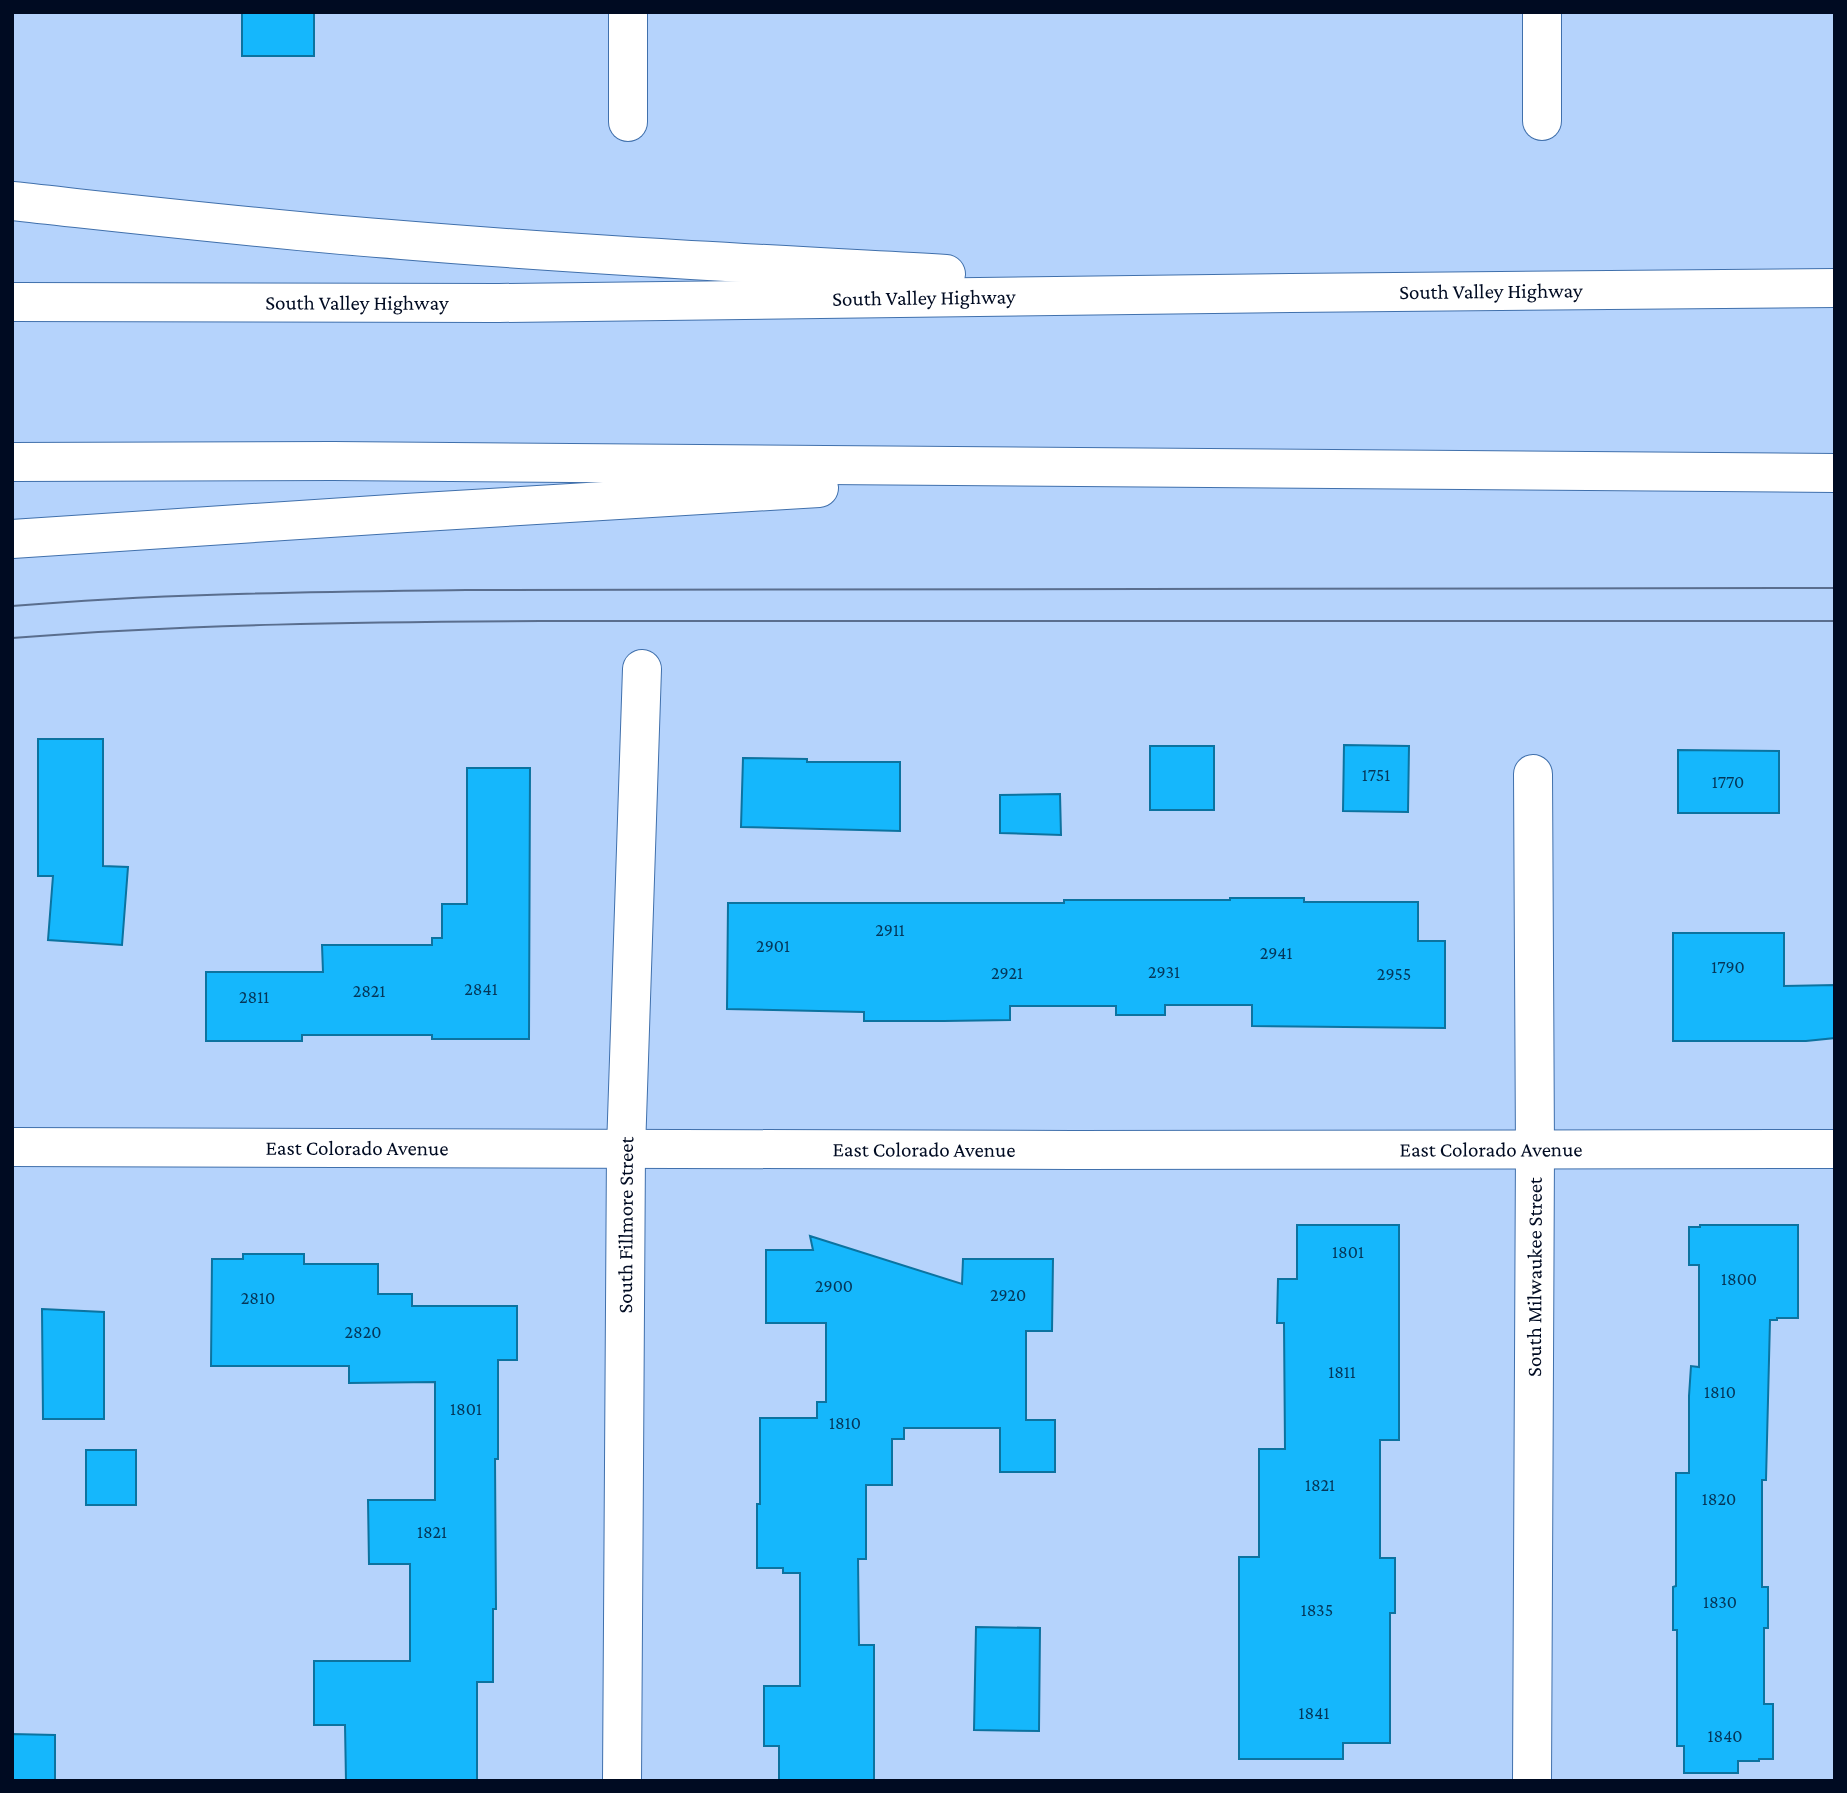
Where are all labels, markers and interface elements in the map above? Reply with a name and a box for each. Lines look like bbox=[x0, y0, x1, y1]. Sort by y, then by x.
street label: South Valley Highway bbox=[1399, 278, 1583, 304]
street label: South Valley Highway bbox=[832, 284, 1016, 311]
street label: South Valley Highway bbox=[265, 291, 449, 315]
house number: 1751 bbox=[1362, 765, 1390, 785]
house number: 1770 bbox=[1712, 772, 1744, 792]
house number: 2911 bbox=[875, 920, 905, 940]
house number: 2901 bbox=[756, 936, 790, 956]
house number: 2941 bbox=[1260, 943, 1292, 963]
house number: 1790 bbox=[1711, 957, 1745, 977]
house number: 2931 bbox=[1148, 962, 1180, 982]
house number: 2921 bbox=[991, 963, 1023, 983]
house number: 2955 bbox=[1377, 964, 1411, 984]
house number: 2841 bbox=[464, 979, 498, 999]
house number: 2821 bbox=[353, 981, 385, 1001]
house number: 2811 bbox=[239, 987, 269, 1007]
street label: South Fillmore Street bbox=[613, 1135, 638, 1314]
street label: East Colorado Avenue bbox=[265, 1136, 449, 1160]
street label: East Colorado Avenue bbox=[832, 1137, 1016, 1162]
street label: East Colorado Avenue bbox=[1399, 1137, 1583, 1162]
street label: South Milwaukee Street bbox=[1522, 1176, 1547, 1377]
house number: 1801 bbox=[1332, 1242, 1364, 1262]
house number: 1800 bbox=[1721, 1269, 1757, 1289]
house number: 2900 bbox=[815, 1276, 853, 1296]
house number: 2920 bbox=[990, 1285, 1026, 1305]
house number: 2810 bbox=[241, 1288, 275, 1308]
house number: 2820 bbox=[345, 1322, 381, 1342]
house number: 1811 bbox=[1328, 1362, 1356, 1382]
house number: 1810 bbox=[1704, 1382, 1736, 1402]
house number: 1801 bbox=[450, 1399, 482, 1419]
house number: 1810 bbox=[829, 1413, 861, 1433]
house number: 1821 bbox=[1305, 1475, 1335, 1495]
house number: 1820 bbox=[1702, 1489, 1736, 1509]
house number: 1821 bbox=[417, 1522, 447, 1542]
house number: 1830 bbox=[1703, 1592, 1737, 1612]
house number: 1835 bbox=[1301, 1600, 1333, 1620]
house number: 1841 bbox=[1299, 1703, 1329, 1723]
house number: 1840 bbox=[1707, 1726, 1743, 1746]

